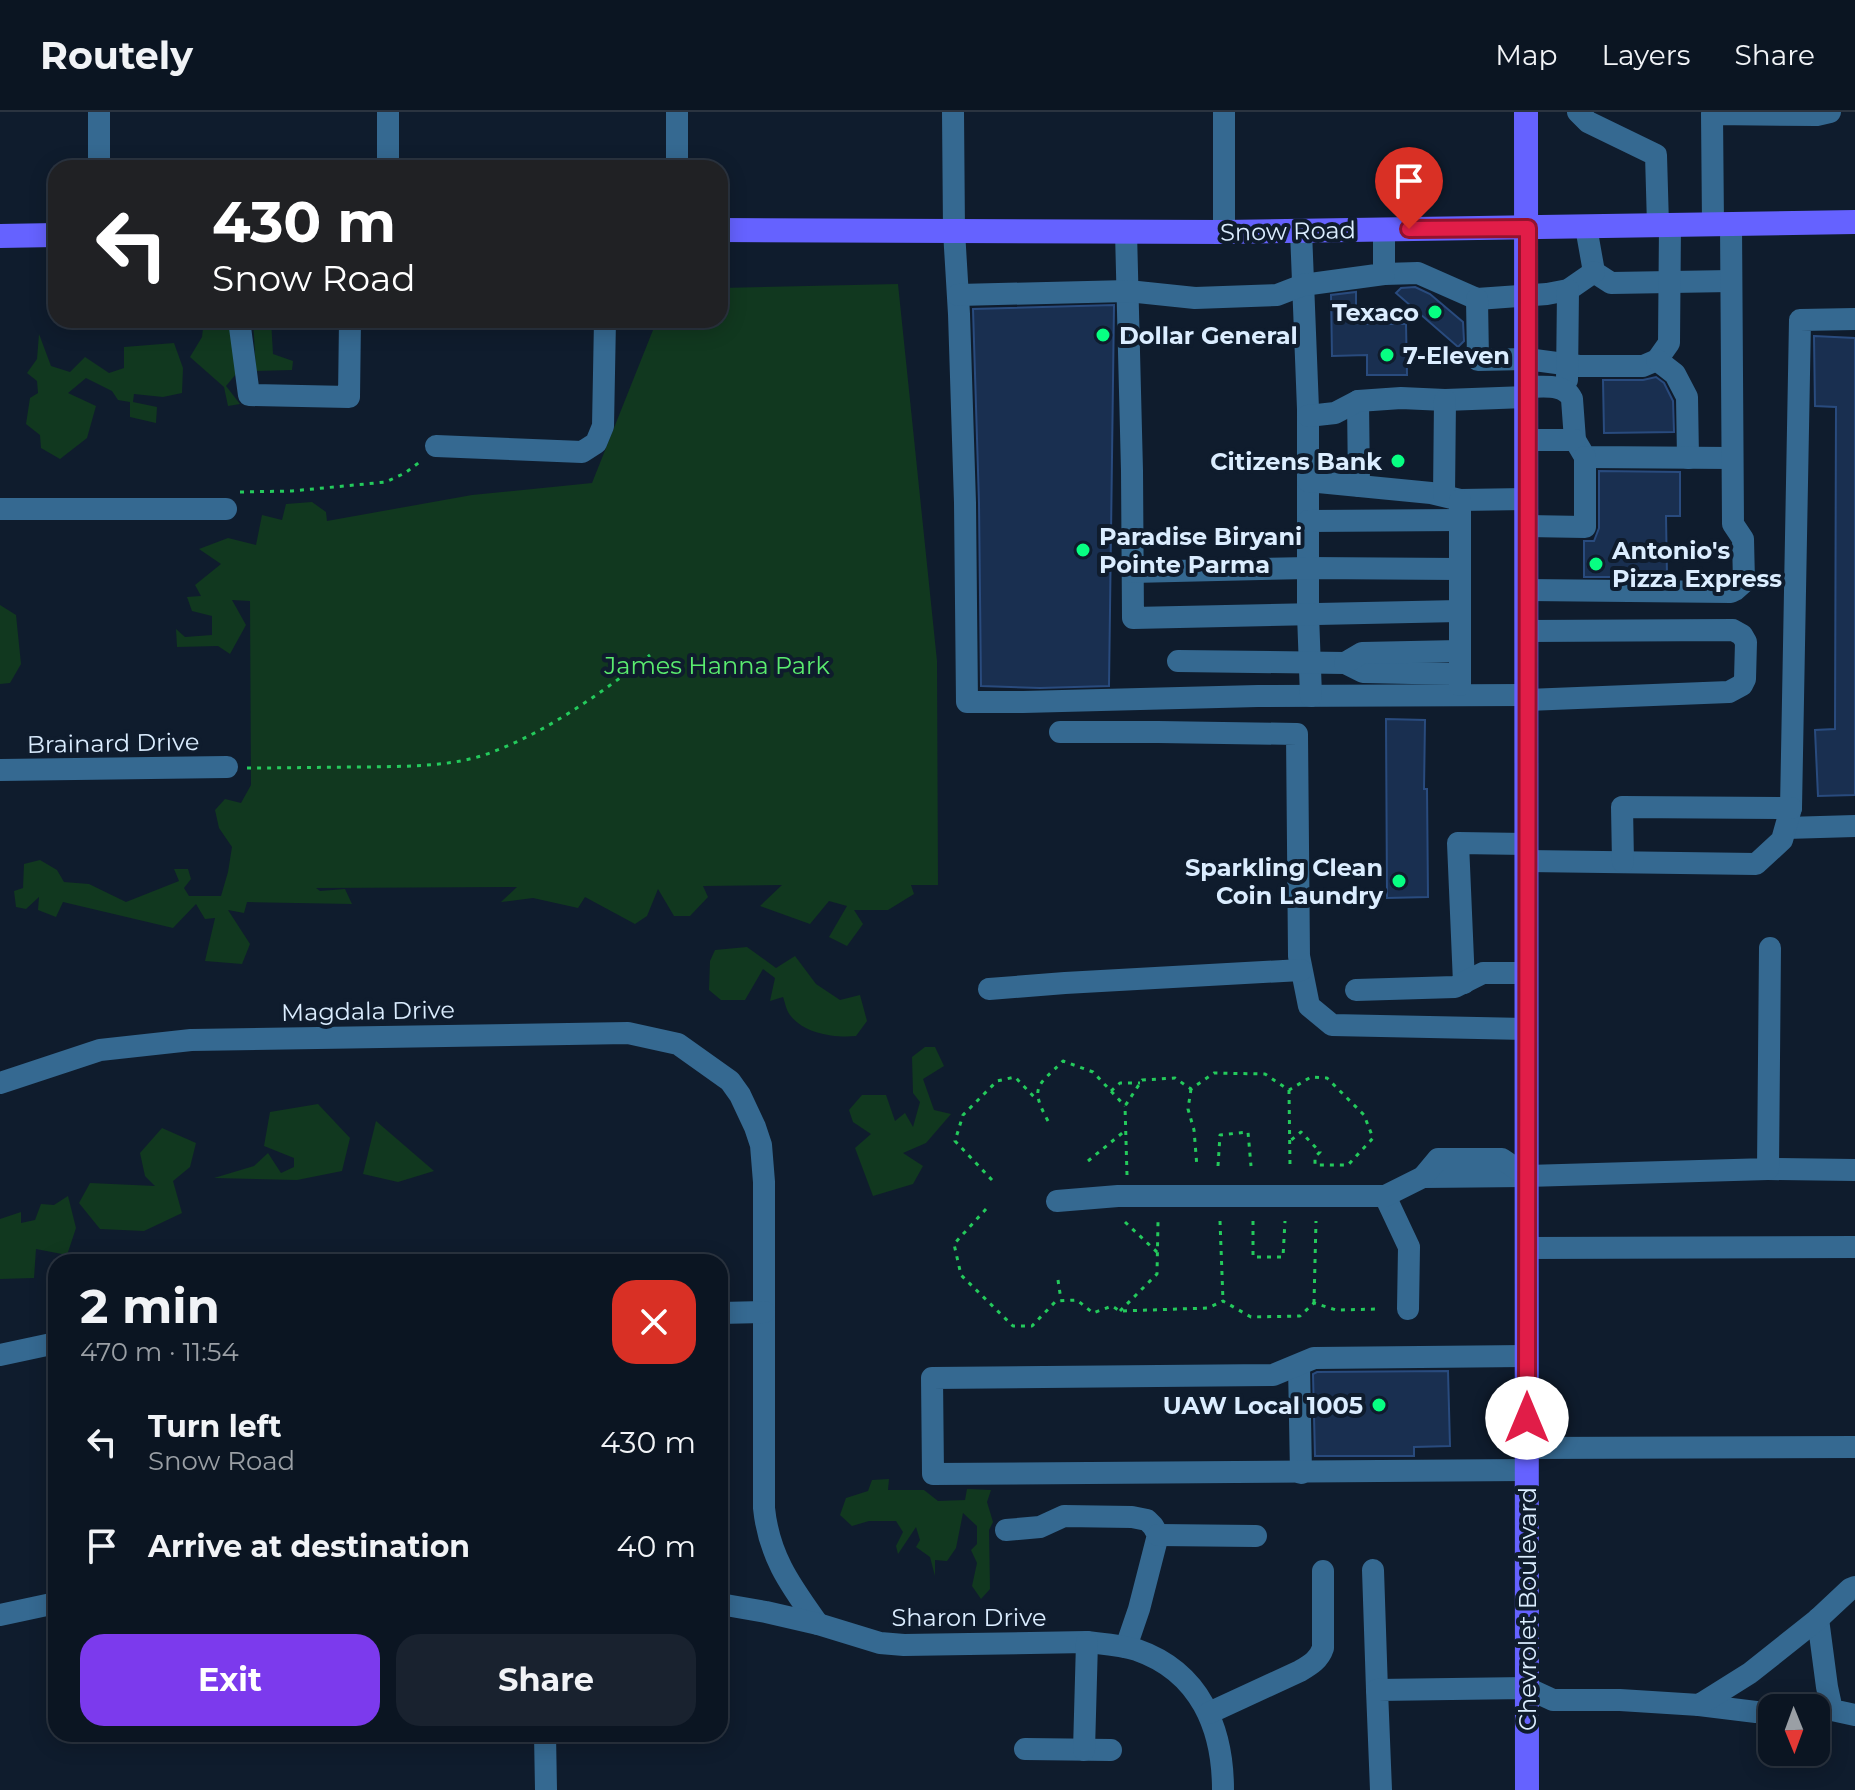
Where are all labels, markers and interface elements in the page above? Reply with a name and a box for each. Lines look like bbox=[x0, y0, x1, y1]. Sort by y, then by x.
text: Routely bbox=[40, 32, 193, 79]
text: Map bbox=[1495, 38, 1558, 72]
text: Layers bbox=[1602, 38, 1691, 72]
text: Share bbox=[1735, 38, 1815, 72]
pin bbox=[1375, 147, 1443, 229]
icon: arrive bbox=[1387, 159, 1431, 203]
text: 430 m bbox=[212, 188, 396, 256]
icon: left bbox=[80, 192, 184, 296]
street label: Snow Road bbox=[1220, 215, 1356, 247]
text: Snow Road bbox=[212, 256, 416, 300]
place label: Texaco bbox=[1332, 298, 1419, 327]
marker: Texaco bbox=[1426, 303, 1444, 321]
place label: Dollar General bbox=[1119, 321, 1298, 350]
marker: Dollar General bbox=[1094, 326, 1112, 344]
place label: 7-Eleven bbox=[1403, 341, 1510, 370]
marker: 7-Eleven bbox=[1378, 346, 1396, 364]
place label: Citizens Bank bbox=[1210, 447, 1382, 476]
marker: Citizens Bank bbox=[1389, 452, 1407, 470]
place label: Paradise Biryani Pointe Parma bbox=[1099, 522, 1302, 579]
place label: Antonio's Pizza Express bbox=[1611, 536, 1782, 593]
marker: Paradise Biryani Pointe Parma bbox=[1074, 541, 1092, 559]
marker: Antonio's Pizza Express bbox=[1587, 555, 1605, 573]
park label: James Hanna Park bbox=[603, 651, 830, 680]
street label: Brainard Drive bbox=[27, 727, 199, 759]
place label: Sparkling Clean Coin Laundry bbox=[1185, 853, 1384, 910]
marker: Sparkling Clean Coin Laundry bbox=[1390, 872, 1408, 890]
street label: Magdala Drive bbox=[281, 995, 455, 1027]
text: 2 min bbox=[80, 1277, 220, 1335]
button: close bbox=[612, 1280, 696, 1364]
text: 470 m · 11:54 bbox=[80, 1336, 239, 1368]
position arrow bbox=[1485, 1376, 1569, 1460]
place label: UAW Local 1005 bbox=[1163, 1391, 1363, 1420]
marker: UAW Local 1005 bbox=[1370, 1396, 1388, 1414]
text: Turn left bbox=[148, 1408, 281, 1445]
icon: left bbox=[80, 1420, 124, 1464]
text: 430 m bbox=[600, 1424, 696, 1461]
text: Snow Road bbox=[148, 1445, 295, 1477]
street label: Chevrolet Boulevard bbox=[1513, 1487, 1542, 1731]
icon: arrive bbox=[80, 1524, 124, 1568]
text: Arrive at destination bbox=[148, 1528, 470, 1565]
text: 40 m bbox=[617, 1528, 696, 1565]
street label: Sharon Drive bbox=[892, 1603, 1046, 1632]
button: Exit bbox=[80, 1634, 380, 1726]
button: Share bbox=[396, 1634, 696, 1726]
north arrow bbox=[1758, 1694, 1830, 1766]
map controls bbox=[1758, 1694, 1830, 1766]

